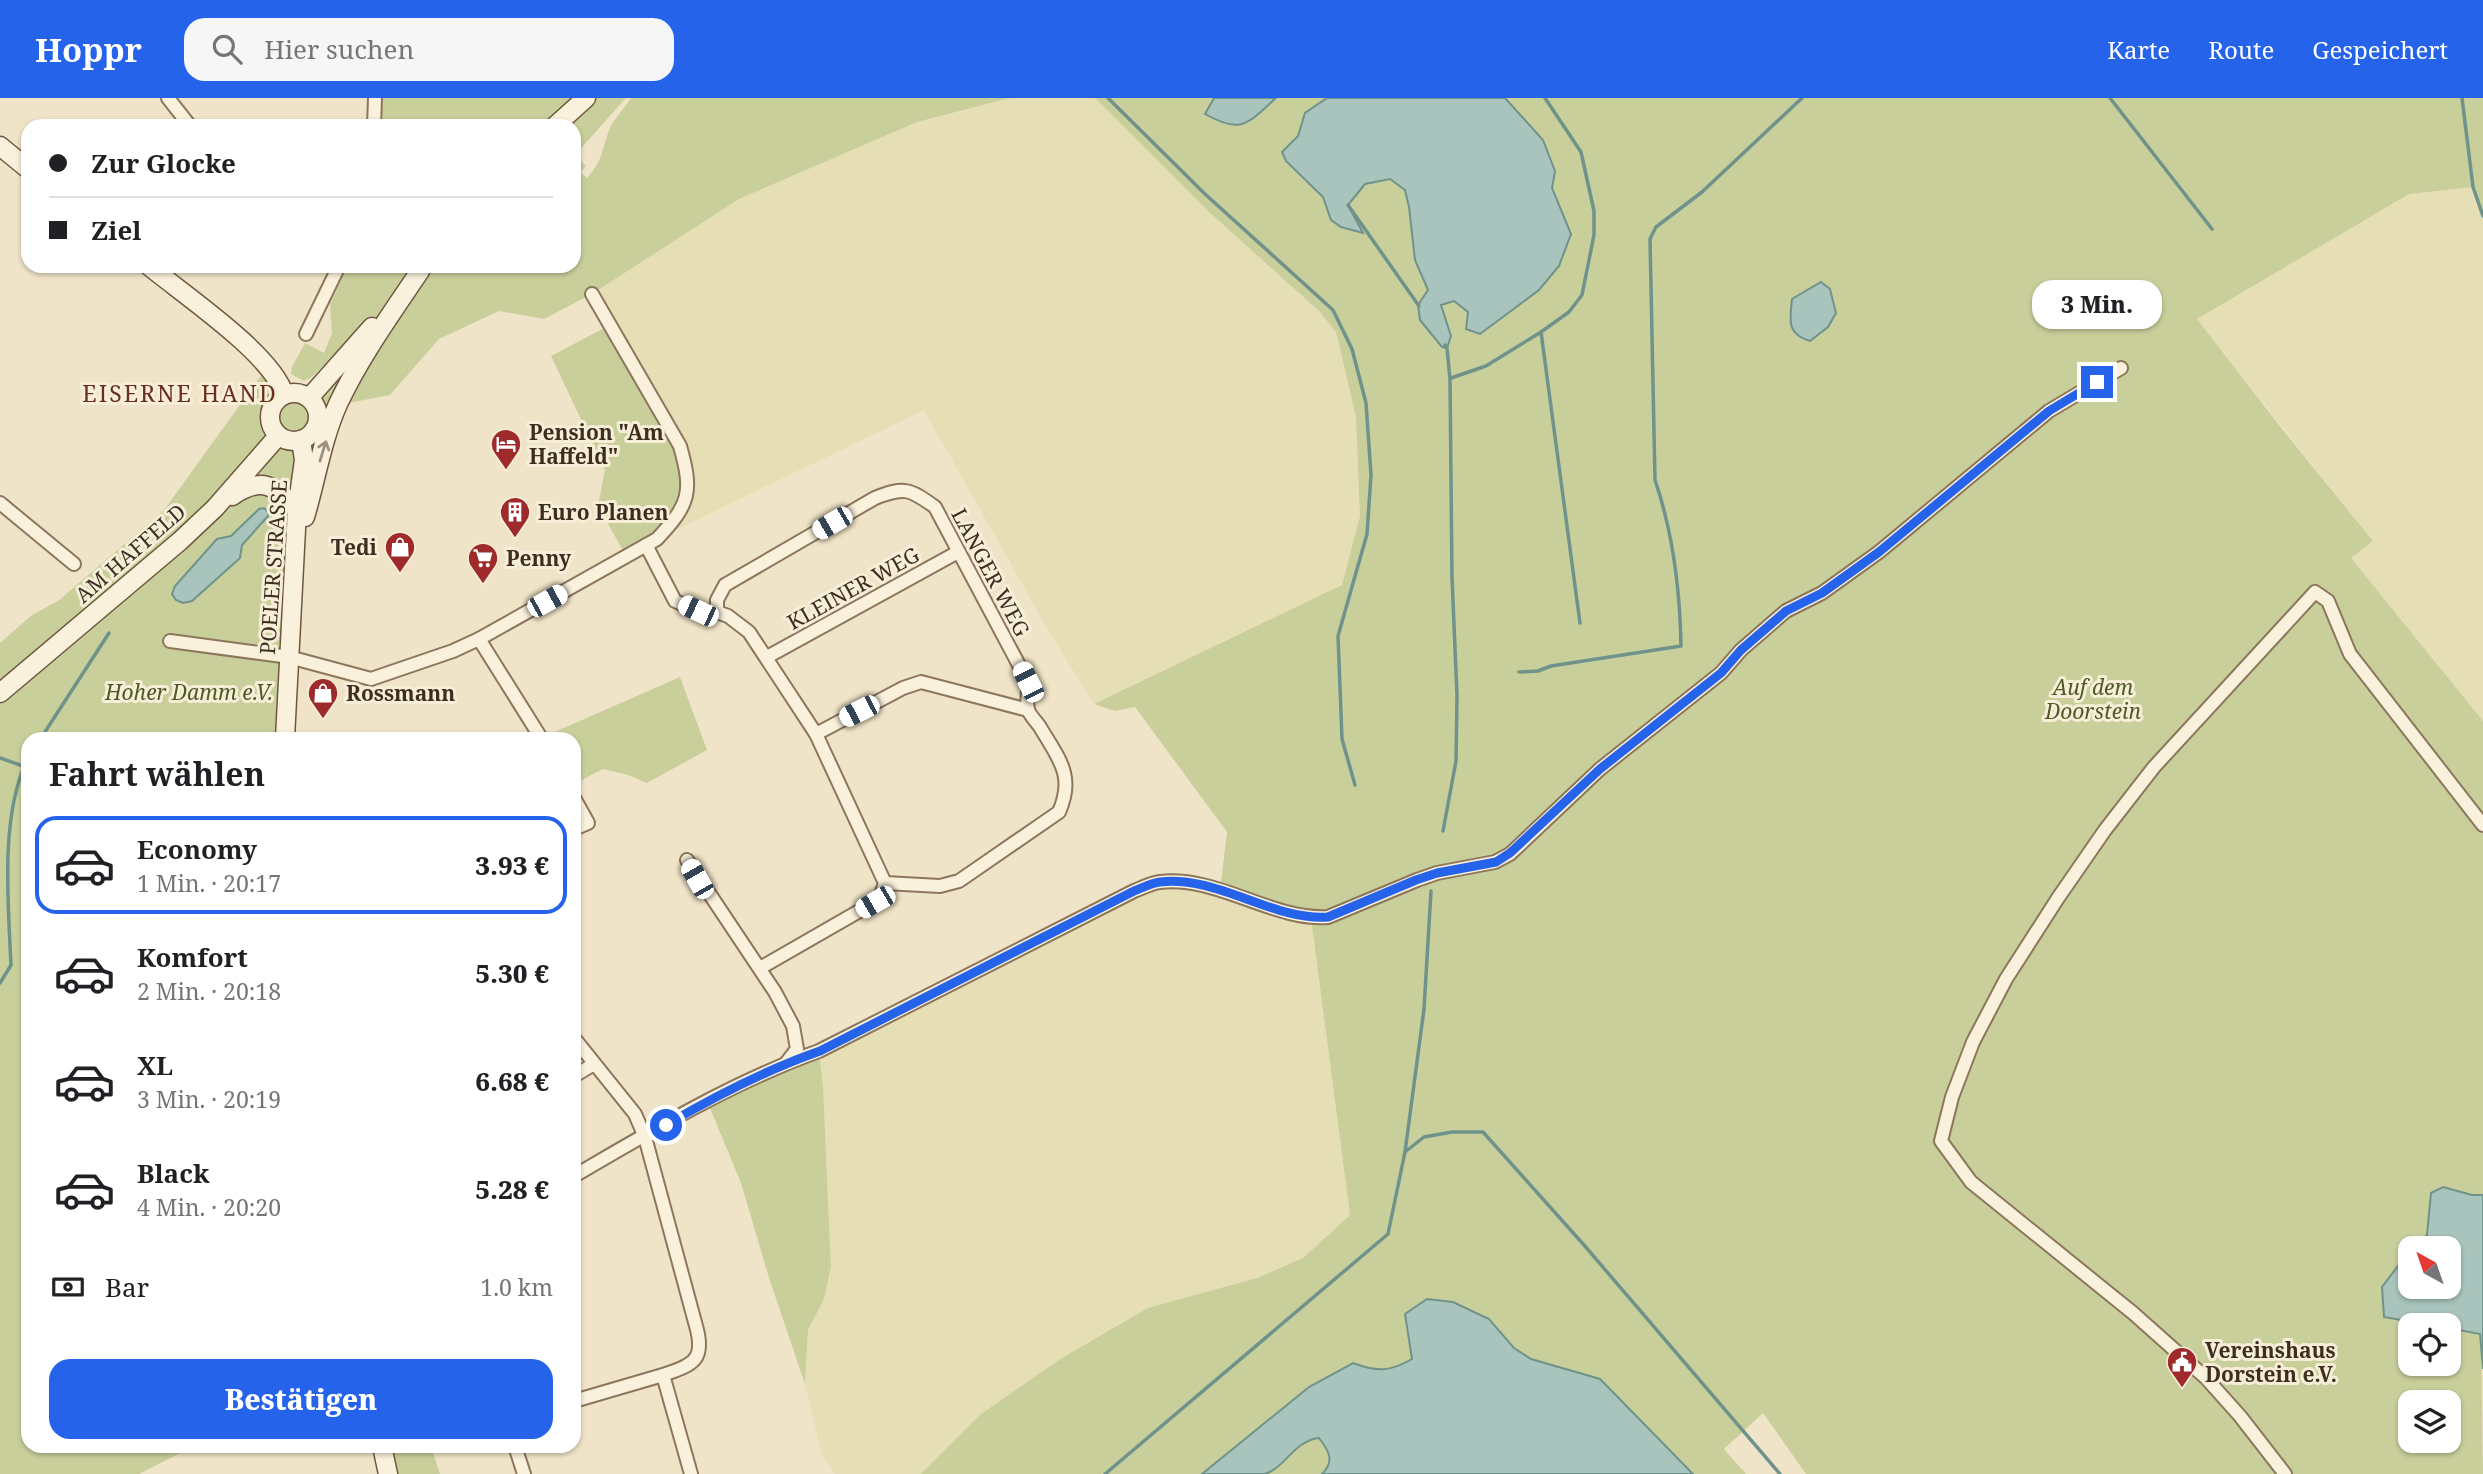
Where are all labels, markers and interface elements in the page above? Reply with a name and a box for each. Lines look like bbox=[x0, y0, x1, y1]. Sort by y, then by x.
search box bbox=[184, 18, 674, 81]
text: Hoppr bbox=[35, 27, 142, 72]
icon: search bbox=[208, 30, 246, 68]
text: Hier suchen bbox=[264, 31, 414, 67]
text: Karte bbox=[2107, 33, 2170, 66]
text: Route bbox=[2208, 33, 2274, 66]
text: Gespeichert bbox=[2312, 33, 2448, 66]
text: Zur Glocke bbox=[91, 145, 236, 181]
text: Ziel bbox=[91, 212, 142, 248]
callout: 3 Min. bbox=[2032, 280, 2162, 330]
text: 3 Min. bbox=[2061, 288, 2133, 320]
route end bbox=[2081, 366, 2113, 398]
district label: EISERNE HAND bbox=[82, 377, 278, 409]
place label: Pension "Am Haffeld" bbox=[529, 418, 664, 470]
hotel icon: Pension "Am Haffeld" bbox=[489, 427, 523, 471]
one-way arrow bbox=[317, 441, 330, 463]
street label: POELER STRASSE bbox=[253, 479, 293, 655]
building icon: Euro Planen bbox=[498, 495, 532, 539]
street label: AM HAFFELD bbox=[69, 497, 191, 609]
place label: Euro Planen bbox=[538, 498, 668, 526]
car bbox=[809, 503, 856, 543]
street label: LANGER WEG bbox=[945, 503, 1037, 641]
shop icon: Tedi bbox=[383, 530, 417, 574]
place label: Tedi bbox=[331, 533, 378, 561]
street label: KLEINER WEG bbox=[782, 540, 924, 636]
supermarket icon: Penny bbox=[466, 541, 500, 585]
place label: Penny bbox=[506, 544, 572, 572]
car bbox=[524, 582, 571, 620]
car bbox=[675, 593, 722, 629]
car bbox=[1010, 659, 1047, 705]
park label: Auf dem Doorstein bbox=[2044, 673, 2141, 725]
shop icon: Rossmann bbox=[306, 676, 340, 720]
park label: Hoher Damm e.V. bbox=[104, 678, 273, 706]
place label: Rossmann bbox=[346, 679, 455, 707]
car bbox=[836, 692, 883, 730]
text: Fahrt wählen bbox=[49, 752, 265, 795]
text: Economy bbox=[137, 831, 257, 867]
icon: car bbox=[53, 834, 116, 897]
text: 3.93 € bbox=[475, 847, 549, 883]
car bbox=[678, 856, 717, 902]
text: 1 Min. · 20:17 bbox=[137, 867, 281, 899]
car bbox=[852, 882, 899, 922]
text: Komfort bbox=[137, 939, 248, 975]
icon: car bbox=[53, 942, 116, 1005]
text: 5.30 € bbox=[475, 955, 549, 991]
text: 2 Min. · 20:18 bbox=[137, 975, 281, 1007]
text: XL bbox=[137, 1047, 173, 1083]
icon: car bbox=[53, 1050, 116, 1113]
text: 6.68 € bbox=[475, 1063, 549, 1099]
text: 3 Min. · 20:19 bbox=[137, 1083, 281, 1115]
route start bbox=[650, 1109, 682, 1141]
text: Black bbox=[137, 1155, 210, 1191]
icon: car bbox=[53, 1158, 116, 1221]
text: 5.28 € bbox=[475, 1171, 549, 1207]
text: 4 Min. · 20:20 bbox=[137, 1191, 281, 1223]
north arrow bbox=[2398, 1236, 2460, 1298]
map controls bbox=[2398, 1236, 2461, 1453]
icon: cash bbox=[49, 1268, 87, 1306]
text: Bar bbox=[105, 1269, 149, 1305]
text: 1.0 km bbox=[480, 1271, 553, 1303]
button: locate bbox=[2398, 1313, 2461, 1376]
place label: Vereinshaus Dorstein e.V. bbox=[2205, 1336, 2337, 1388]
public building icon: Vereinshaus Dorstein e.V. bbox=[2165, 1345, 2199, 1389]
button: Bestätigen bbox=[49, 1359, 553, 1439]
button: layers bbox=[2398, 1390, 2461, 1453]

